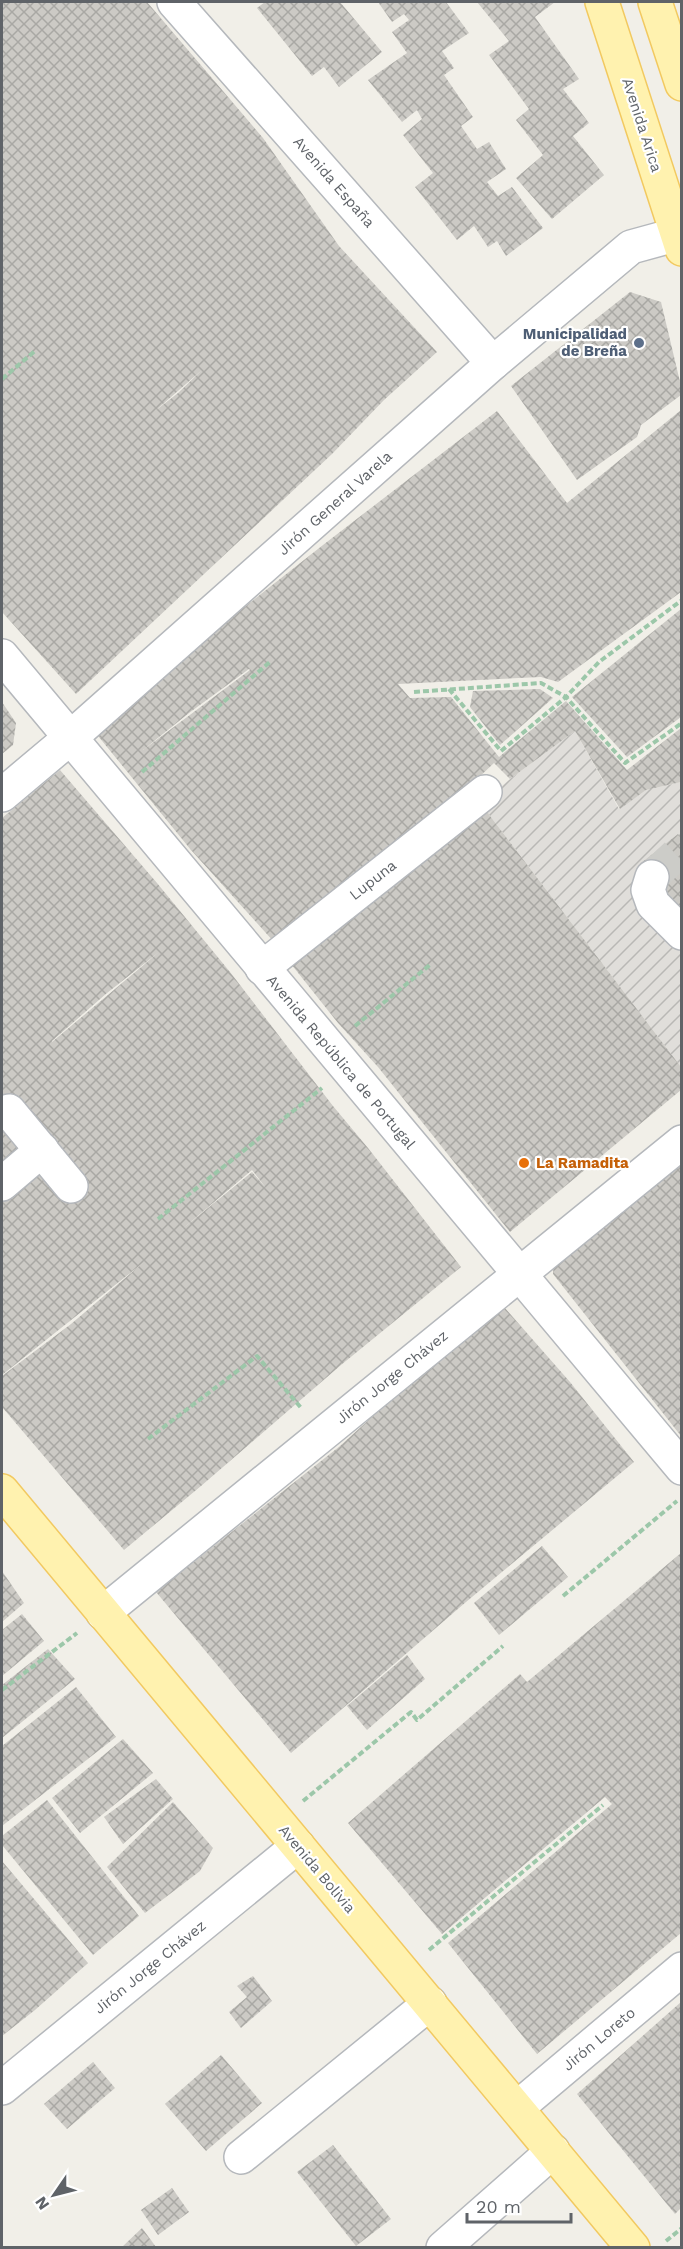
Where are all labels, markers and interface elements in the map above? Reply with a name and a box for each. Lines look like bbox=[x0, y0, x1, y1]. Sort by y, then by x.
street label: Avenida Arica bbox=[618, 76, 666, 175]
street label: Avenida España bbox=[289, 133, 379, 232]
place label: Municipalidad de Breña bbox=[523, 325, 627, 360]
marker: Municipalidad de Breña bbox=[632, 336, 646, 350]
street label: Jirón General Varela bbox=[274, 447, 396, 559]
street label: Lupuna bbox=[346, 856, 400, 904]
street label: Avenida República de Portugal bbox=[263, 971, 419, 1153]
place label: La Ramadita bbox=[536, 1154, 629, 1172]
marker: La Ramadita bbox=[517, 1156, 531, 1170]
street label: Jirón Jorge Chávez bbox=[333, 1326, 451, 1428]
street label: Avenida Bolivia bbox=[275, 1821, 359, 1917]
street label: Jirón Jorge Chávez bbox=[91, 1916, 209, 2018]
street label: Jirón Loreto bbox=[559, 2003, 639, 2075]
north arrow bbox=[24, 2165, 84, 2225]
scale bar bbox=[467, 2186, 570, 2224]
text: N bbox=[31, 2193, 53, 2214]
text: 20 m bbox=[476, 2196, 521, 2217]

